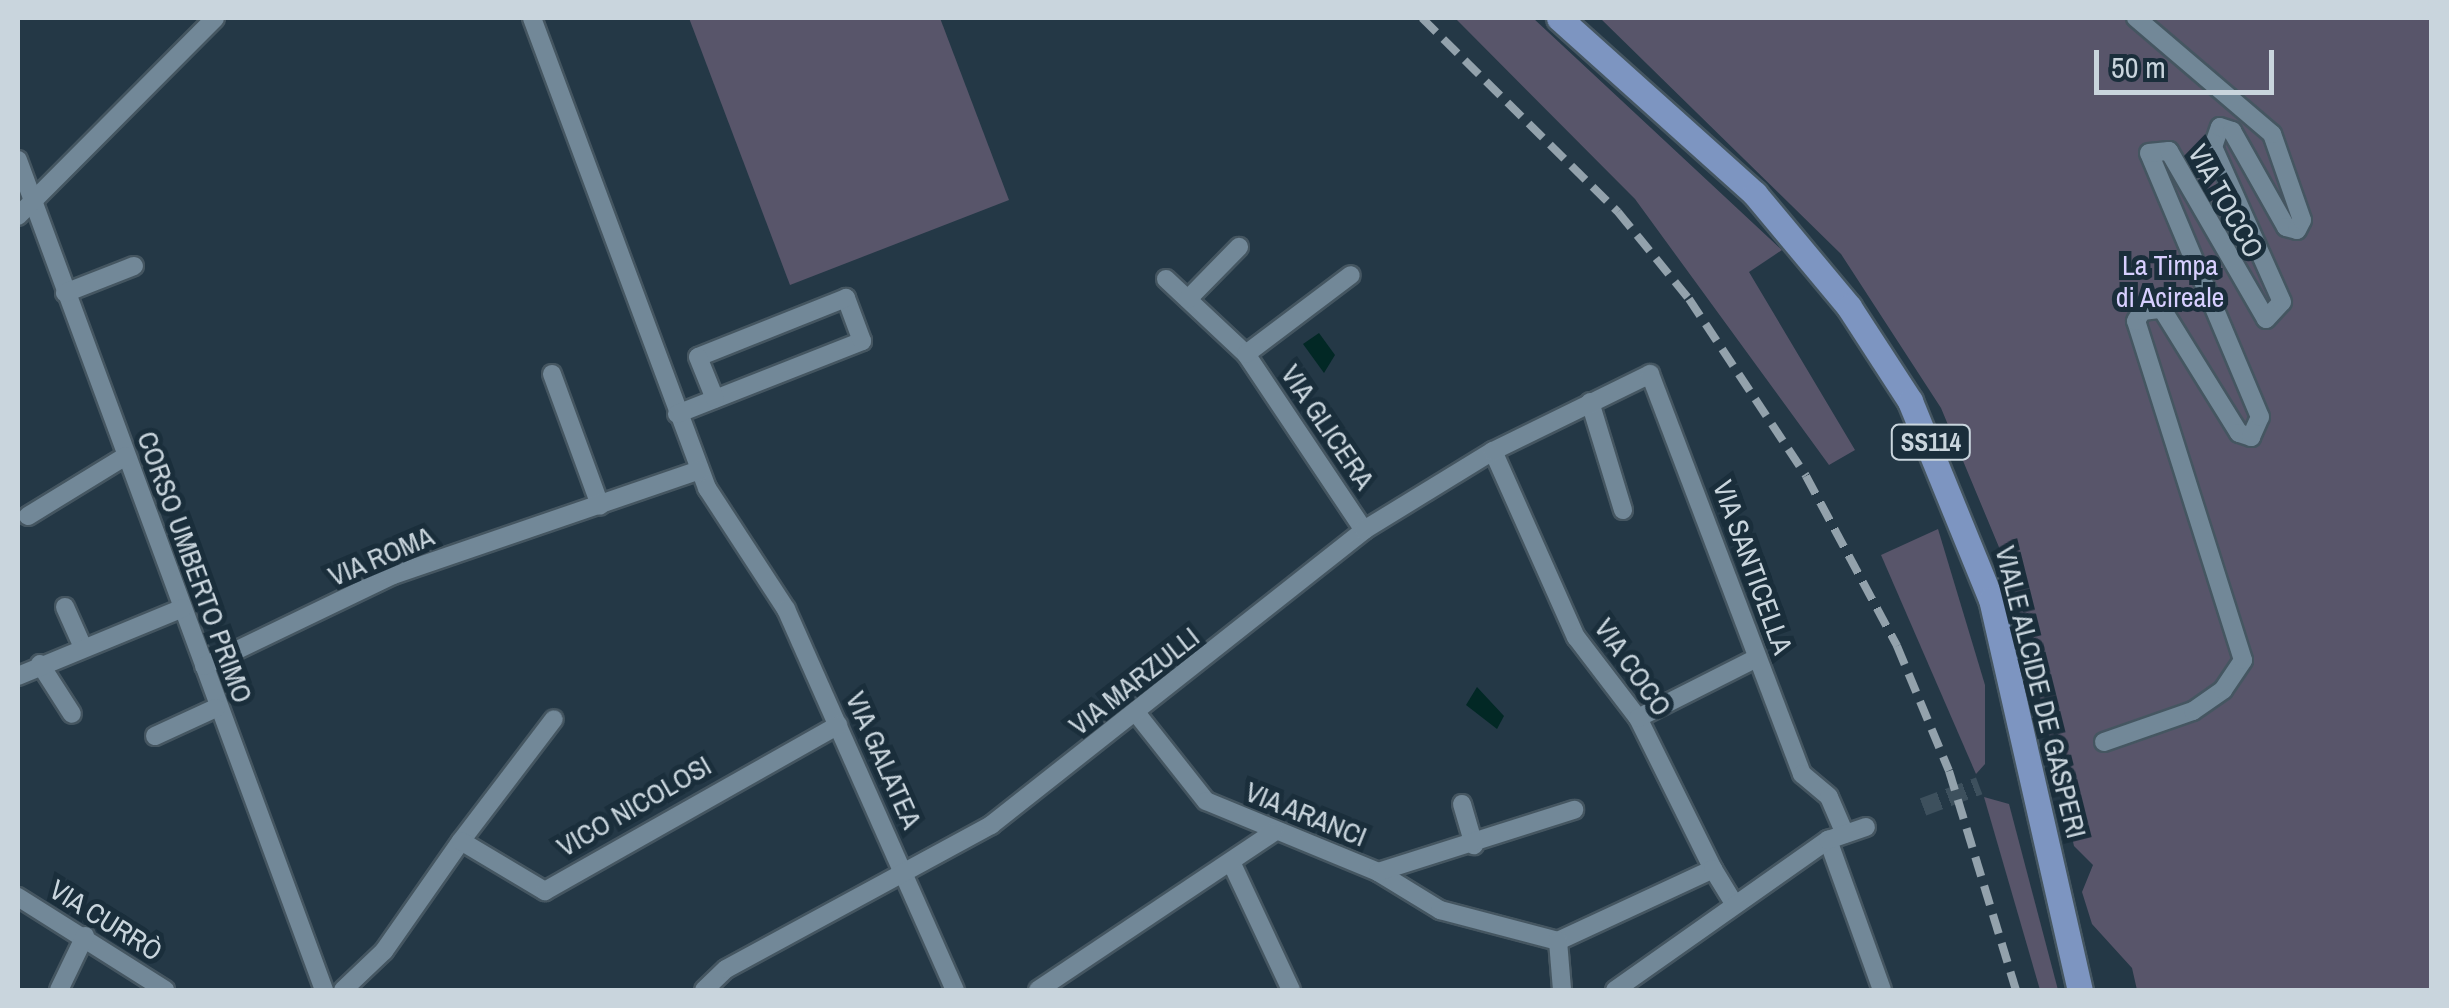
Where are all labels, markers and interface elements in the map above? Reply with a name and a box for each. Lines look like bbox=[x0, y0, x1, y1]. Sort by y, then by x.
scale bar bbox=[2099, 30, 2279, 92]
text: 50 m bbox=[2111, 47, 2166, 87]
street label: VIA TOCCO bbox=[2181, 138, 2271, 264]
park label: La Timpa di Acireale bbox=[2115, 248, 2225, 314]
street label: VIA GLICERA bbox=[1274, 358, 1382, 496]
road number: SS114 bbox=[1888, 422, 1974, 462]
street label: CORSO UMBERTO PRIMO bbox=[130, 427, 260, 707]
street label: VIA SANTICELLA bbox=[1706, 475, 1800, 659]
street label: VIA ROMA bbox=[323, 519, 439, 593]
street label: VIALE ALCIDE DE GASPERI bbox=[1988, 542, 2094, 842]
street label: VIA COCO bbox=[1587, 611, 1679, 723]
street label: VIA MARZULLI bbox=[1062, 619, 1206, 743]
street label: VIA GALATEA bbox=[839, 686, 929, 834]
street label: VICO NICOLOSI bbox=[551, 748, 717, 864]
street label: VIA ARANCI bbox=[1239, 774, 1373, 854]
street label: VIA CURRÒ bbox=[43, 872, 169, 968]

